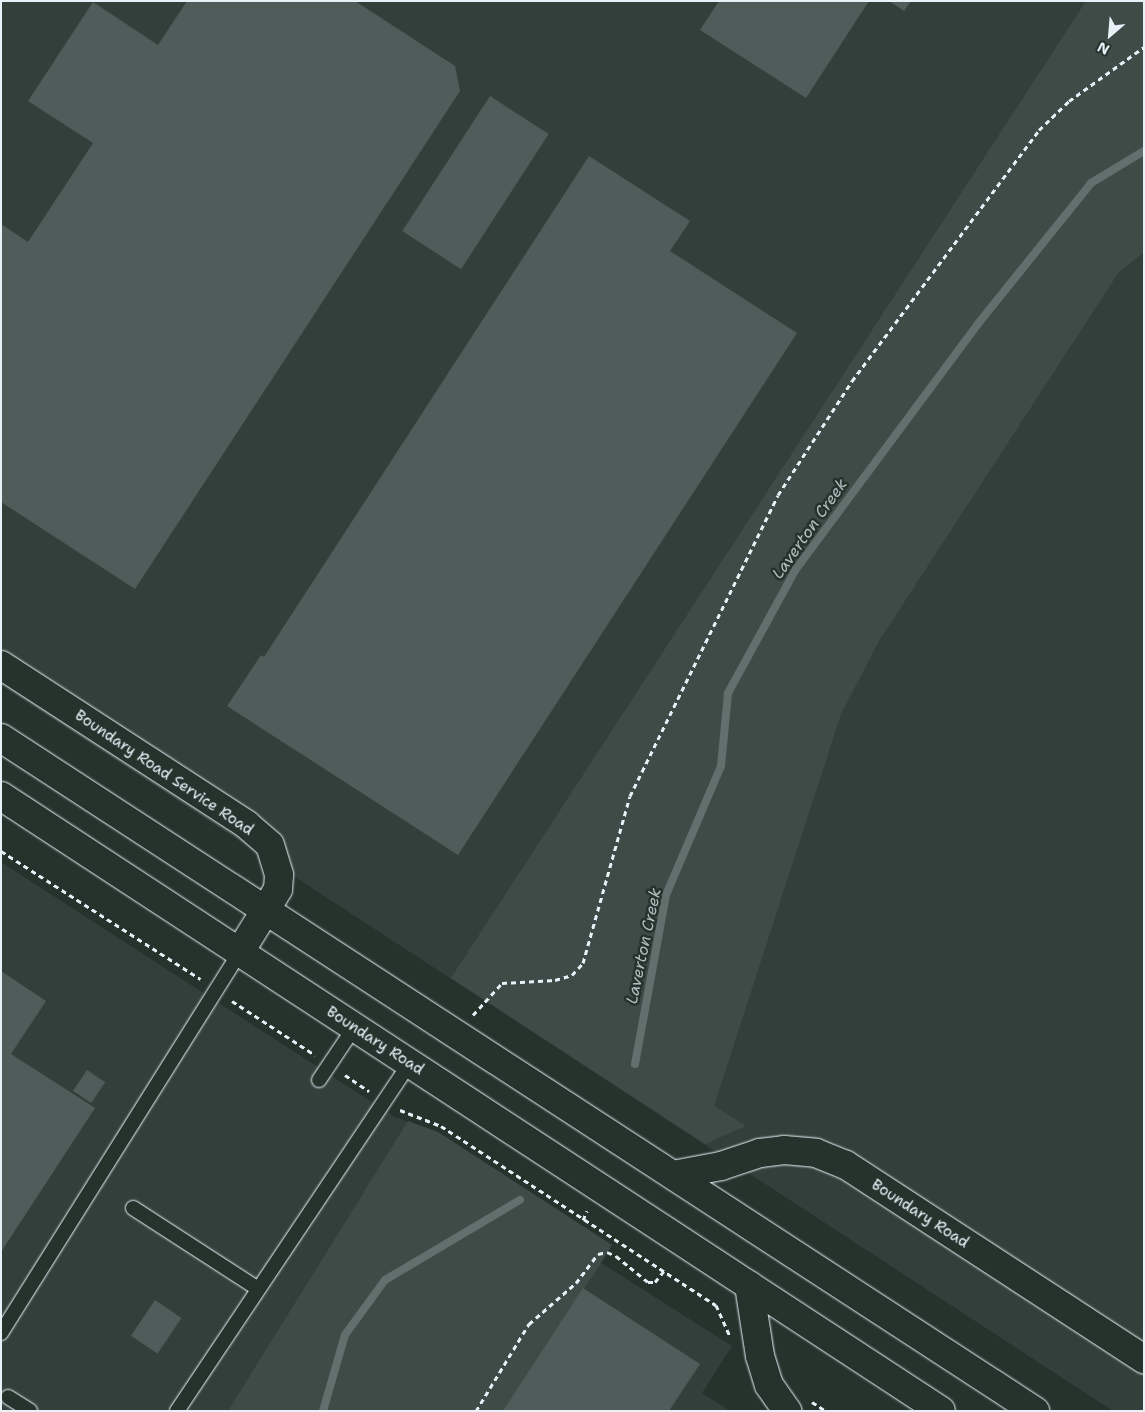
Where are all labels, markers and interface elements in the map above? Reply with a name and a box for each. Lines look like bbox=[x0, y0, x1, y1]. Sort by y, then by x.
north arrow bbox=[1085, 10, 1135, 60]
text: N bbox=[1094, 38, 1112, 59]
water label: Laverton Creek bbox=[768, 475, 852, 583]
street label: Boundary Road Service Road bbox=[71, 706, 257, 840]
water label: Laverton Creek bbox=[622, 886, 666, 1006]
street label: Boundary Road bbox=[323, 1003, 427, 1079]
street label: Boundary Road bbox=[868, 1176, 972, 1252]

